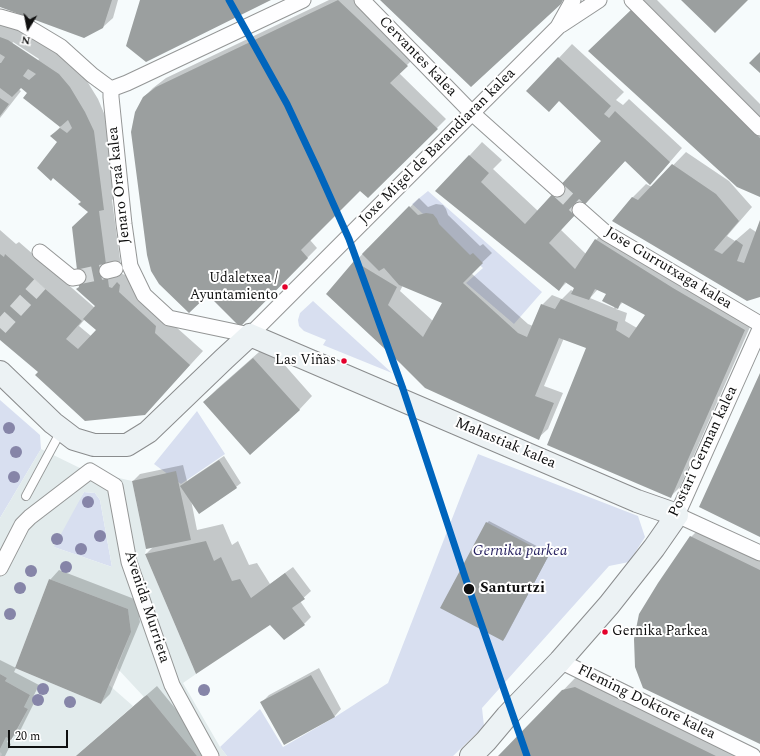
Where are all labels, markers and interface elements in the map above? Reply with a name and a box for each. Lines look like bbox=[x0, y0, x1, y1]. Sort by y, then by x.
north arrow bbox=[8, 8, 48, 48]
street label: Cervantes kalea bbox=[374, 13, 460, 101]
text: N bbox=[20, 31, 32, 49]
street label: Joxe Migel de Barandiaran kalea bbox=[356, 65, 520, 229]
street label: Jenaro Oraá kalea bbox=[105, 126, 135, 244]
street label: Jose Gurrutxaga kalea bbox=[601, 224, 735, 314]
place label: Udaletxea / Ayuntamiento bbox=[190, 271, 278, 304]
marker: Udaletxea / Ayuntamiento bbox=[280, 282, 290, 292]
place label: Las Viñas bbox=[275, 353, 336, 369]
marker: Las Viñas bbox=[339, 356, 349, 366]
street label: Postari German kalea bbox=[666, 384, 742, 520]
street label: Mahastiak kalea bbox=[452, 415, 558, 473]
park label: Gernika parkea bbox=[473, 543, 567, 561]
street label: Avenida Murrieta bbox=[119, 548, 173, 666]
place label: Santurtzi bbox=[480, 580, 545, 598]
marker: Santurtzi bbox=[462, 582, 476, 596]
place label: Gernika Parkea bbox=[612, 624, 708, 640]
marker: Gernika Parkea bbox=[600, 627, 610, 637]
street label: Fleming Doktore kalea bbox=[574, 662, 718, 744]
scale bar bbox=[10, 722, 70, 748]
text: 20 m bbox=[15, 727, 40, 746]

